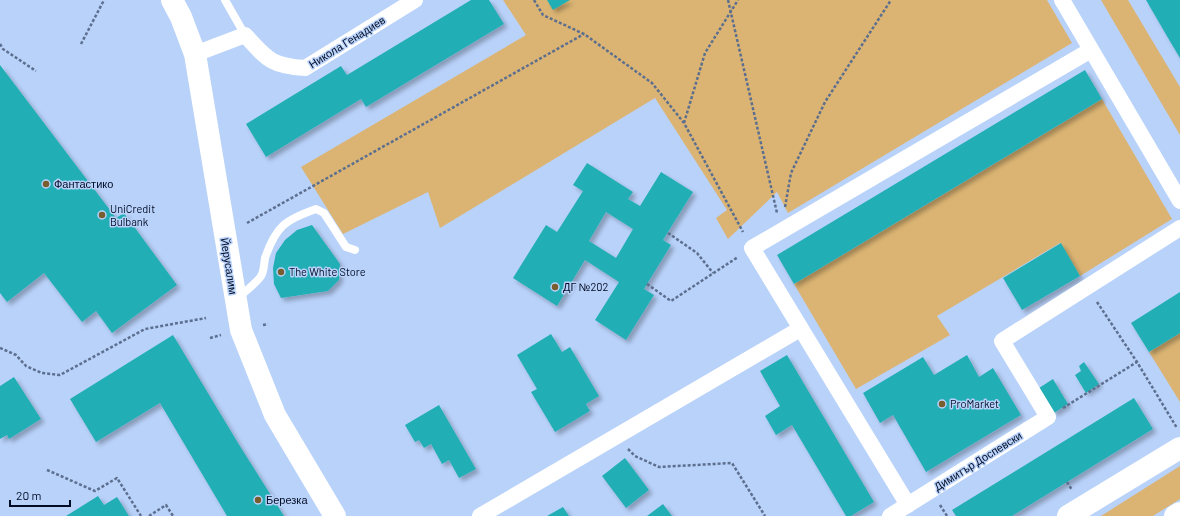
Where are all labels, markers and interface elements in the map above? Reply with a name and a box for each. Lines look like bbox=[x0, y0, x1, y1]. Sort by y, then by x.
street label: Никола Генадиев bbox=[306, 13, 387, 70]
place label: Фантастико bbox=[54, 177, 113, 190]
marker: Фантастико bbox=[41, 179, 51, 189]
place label: UniCredit Bulbank bbox=[110, 202, 155, 228]
marker: UniCredit Bulbank bbox=[97, 210, 107, 220]
street label: Йерусалим bbox=[219, 237, 240, 295]
place label: The White Store bbox=[289, 265, 366, 278]
marker: The White Store bbox=[276, 267, 286, 277]
place label: ДГ №202 bbox=[563, 280, 609, 293]
marker: ДГ №202 bbox=[550, 282, 560, 292]
place label: ProMarket bbox=[950, 397, 999, 410]
marker: ProMarket bbox=[937, 399, 947, 409]
street label: Димитър Доспевски bbox=[931, 428, 1024, 493]
scale bar bbox=[10, 482, 70, 508]
text: 20 m bbox=[16, 488, 42, 502]
place label: Березка bbox=[266, 493, 308, 506]
marker: Березка bbox=[253, 495, 263, 505]

